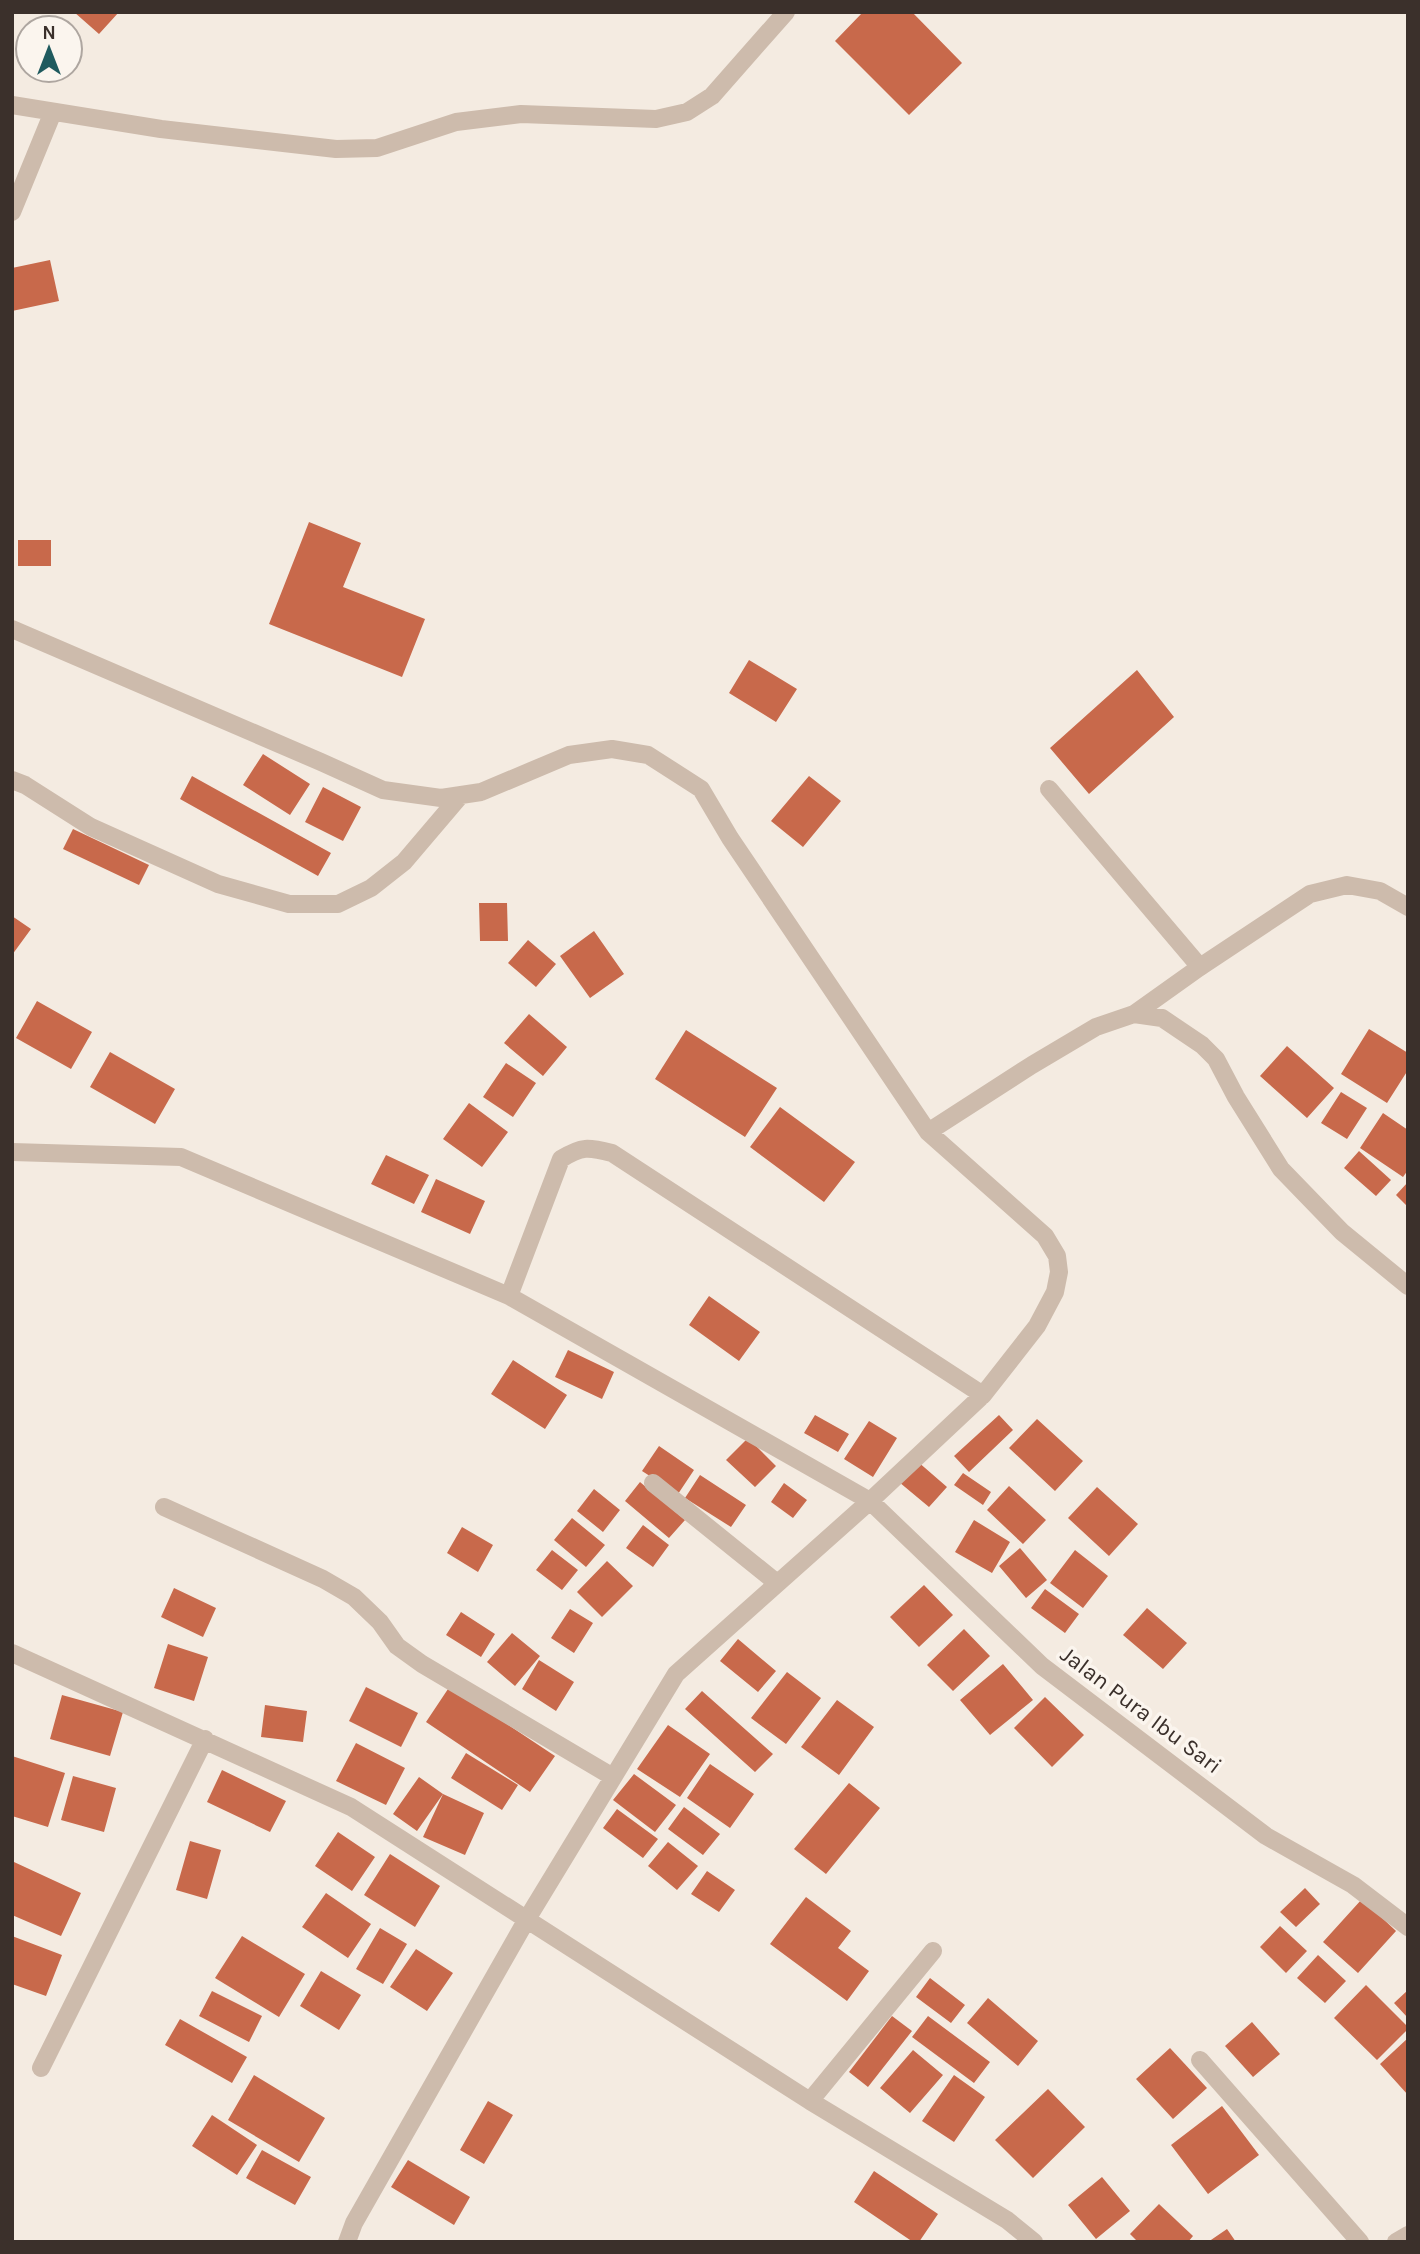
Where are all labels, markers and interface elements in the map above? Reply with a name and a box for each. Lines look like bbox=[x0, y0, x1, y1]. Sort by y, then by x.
north arrow bbox=[14, 14, 84, 84]
text: N bbox=[42, 22, 56, 44]
street label: Jalan Pura Ibu Sari bbox=[1055, 1641, 1227, 1779]

